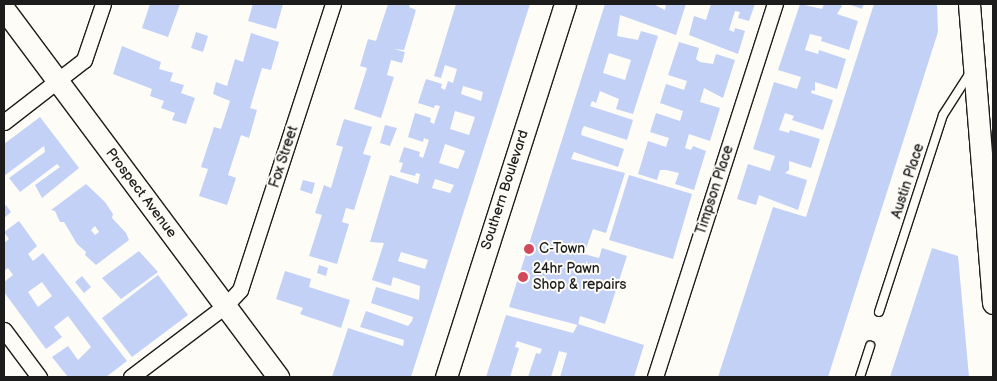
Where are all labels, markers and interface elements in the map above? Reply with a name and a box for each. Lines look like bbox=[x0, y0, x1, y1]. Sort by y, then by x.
street label: Fox Street bbox=[266, 124, 302, 190]
street label: Southern Boulevard bbox=[478, 128, 532, 252]
street label: Austin Place bbox=[888, 141, 928, 221]
street label: Timpson Place bbox=[693, 143, 737, 237]
street label: Prospect Avenue bbox=[102, 145, 180, 241]
place label: C-Town bbox=[539, 241, 585, 257]
marker: C-Town bbox=[523, 243, 535, 255]
place label: 24hr Pawn Shop & repairs bbox=[533, 261, 627, 294]
marker: 24hr Pawn Shop & repairs bbox=[517, 271, 529, 283]

